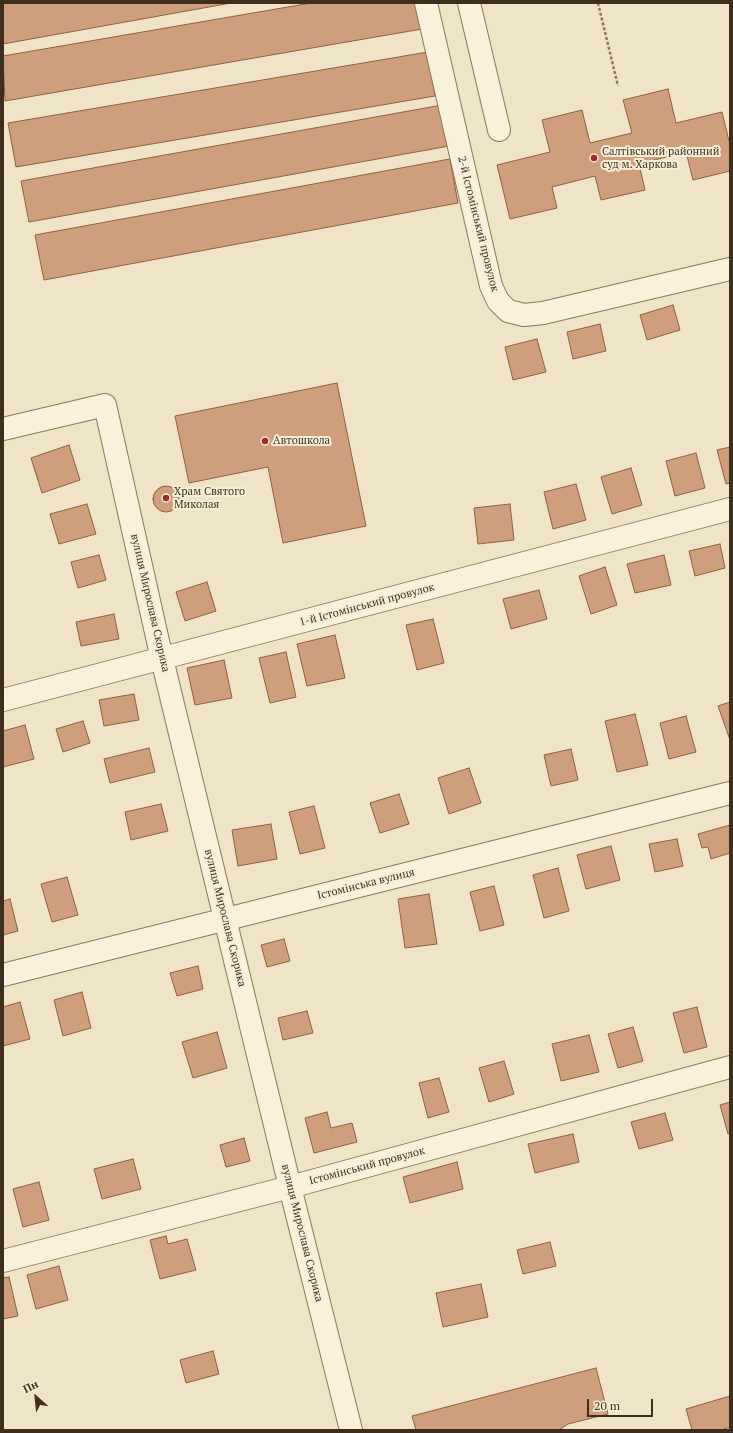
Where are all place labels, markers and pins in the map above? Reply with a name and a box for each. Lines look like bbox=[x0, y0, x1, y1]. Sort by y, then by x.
place label: Салтівський районний суд м. Харкова bbox=[602, 145, 720, 171]
marker: Салтівський районний суд м. Харкова bbox=[589, 153, 599, 163]
place label: Автошкола bbox=[273, 434, 330, 448]
marker: Автошкола bbox=[260, 436, 270, 446]
place label: Храм Святого Миколая bbox=[174, 485, 245, 511]
marker: Храм Святого Миколая bbox=[161, 493, 171, 503]

